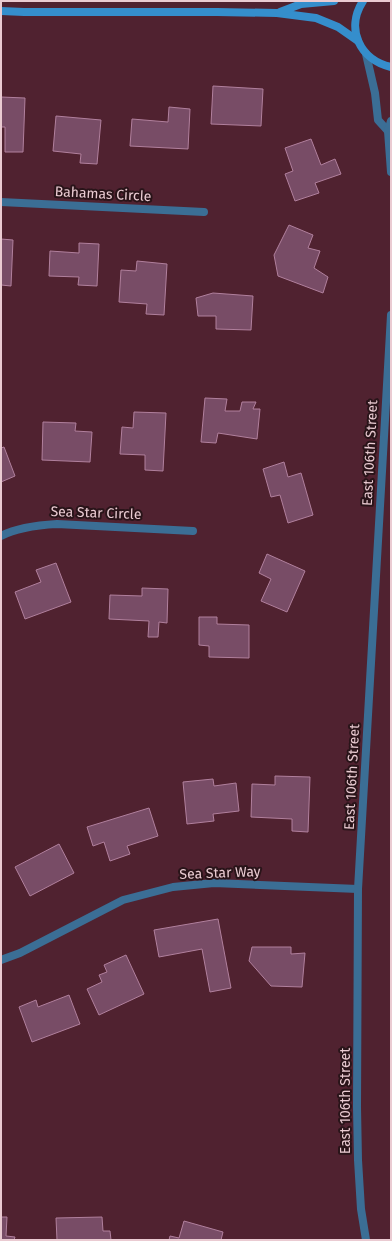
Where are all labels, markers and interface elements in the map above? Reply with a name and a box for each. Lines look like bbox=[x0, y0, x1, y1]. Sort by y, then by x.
street label: Bahamas Circle bbox=[54, 183, 152, 205]
street label: East 106th Street bbox=[359, 398, 381, 507]
street label: Sea Star Circle bbox=[50, 503, 142, 523]
street label: East 106th Street bbox=[341, 722, 363, 831]
street label: Sea Star Way bbox=[179, 863, 261, 883]
street label: East 106th Street bbox=[337, 1047, 354, 1154]

